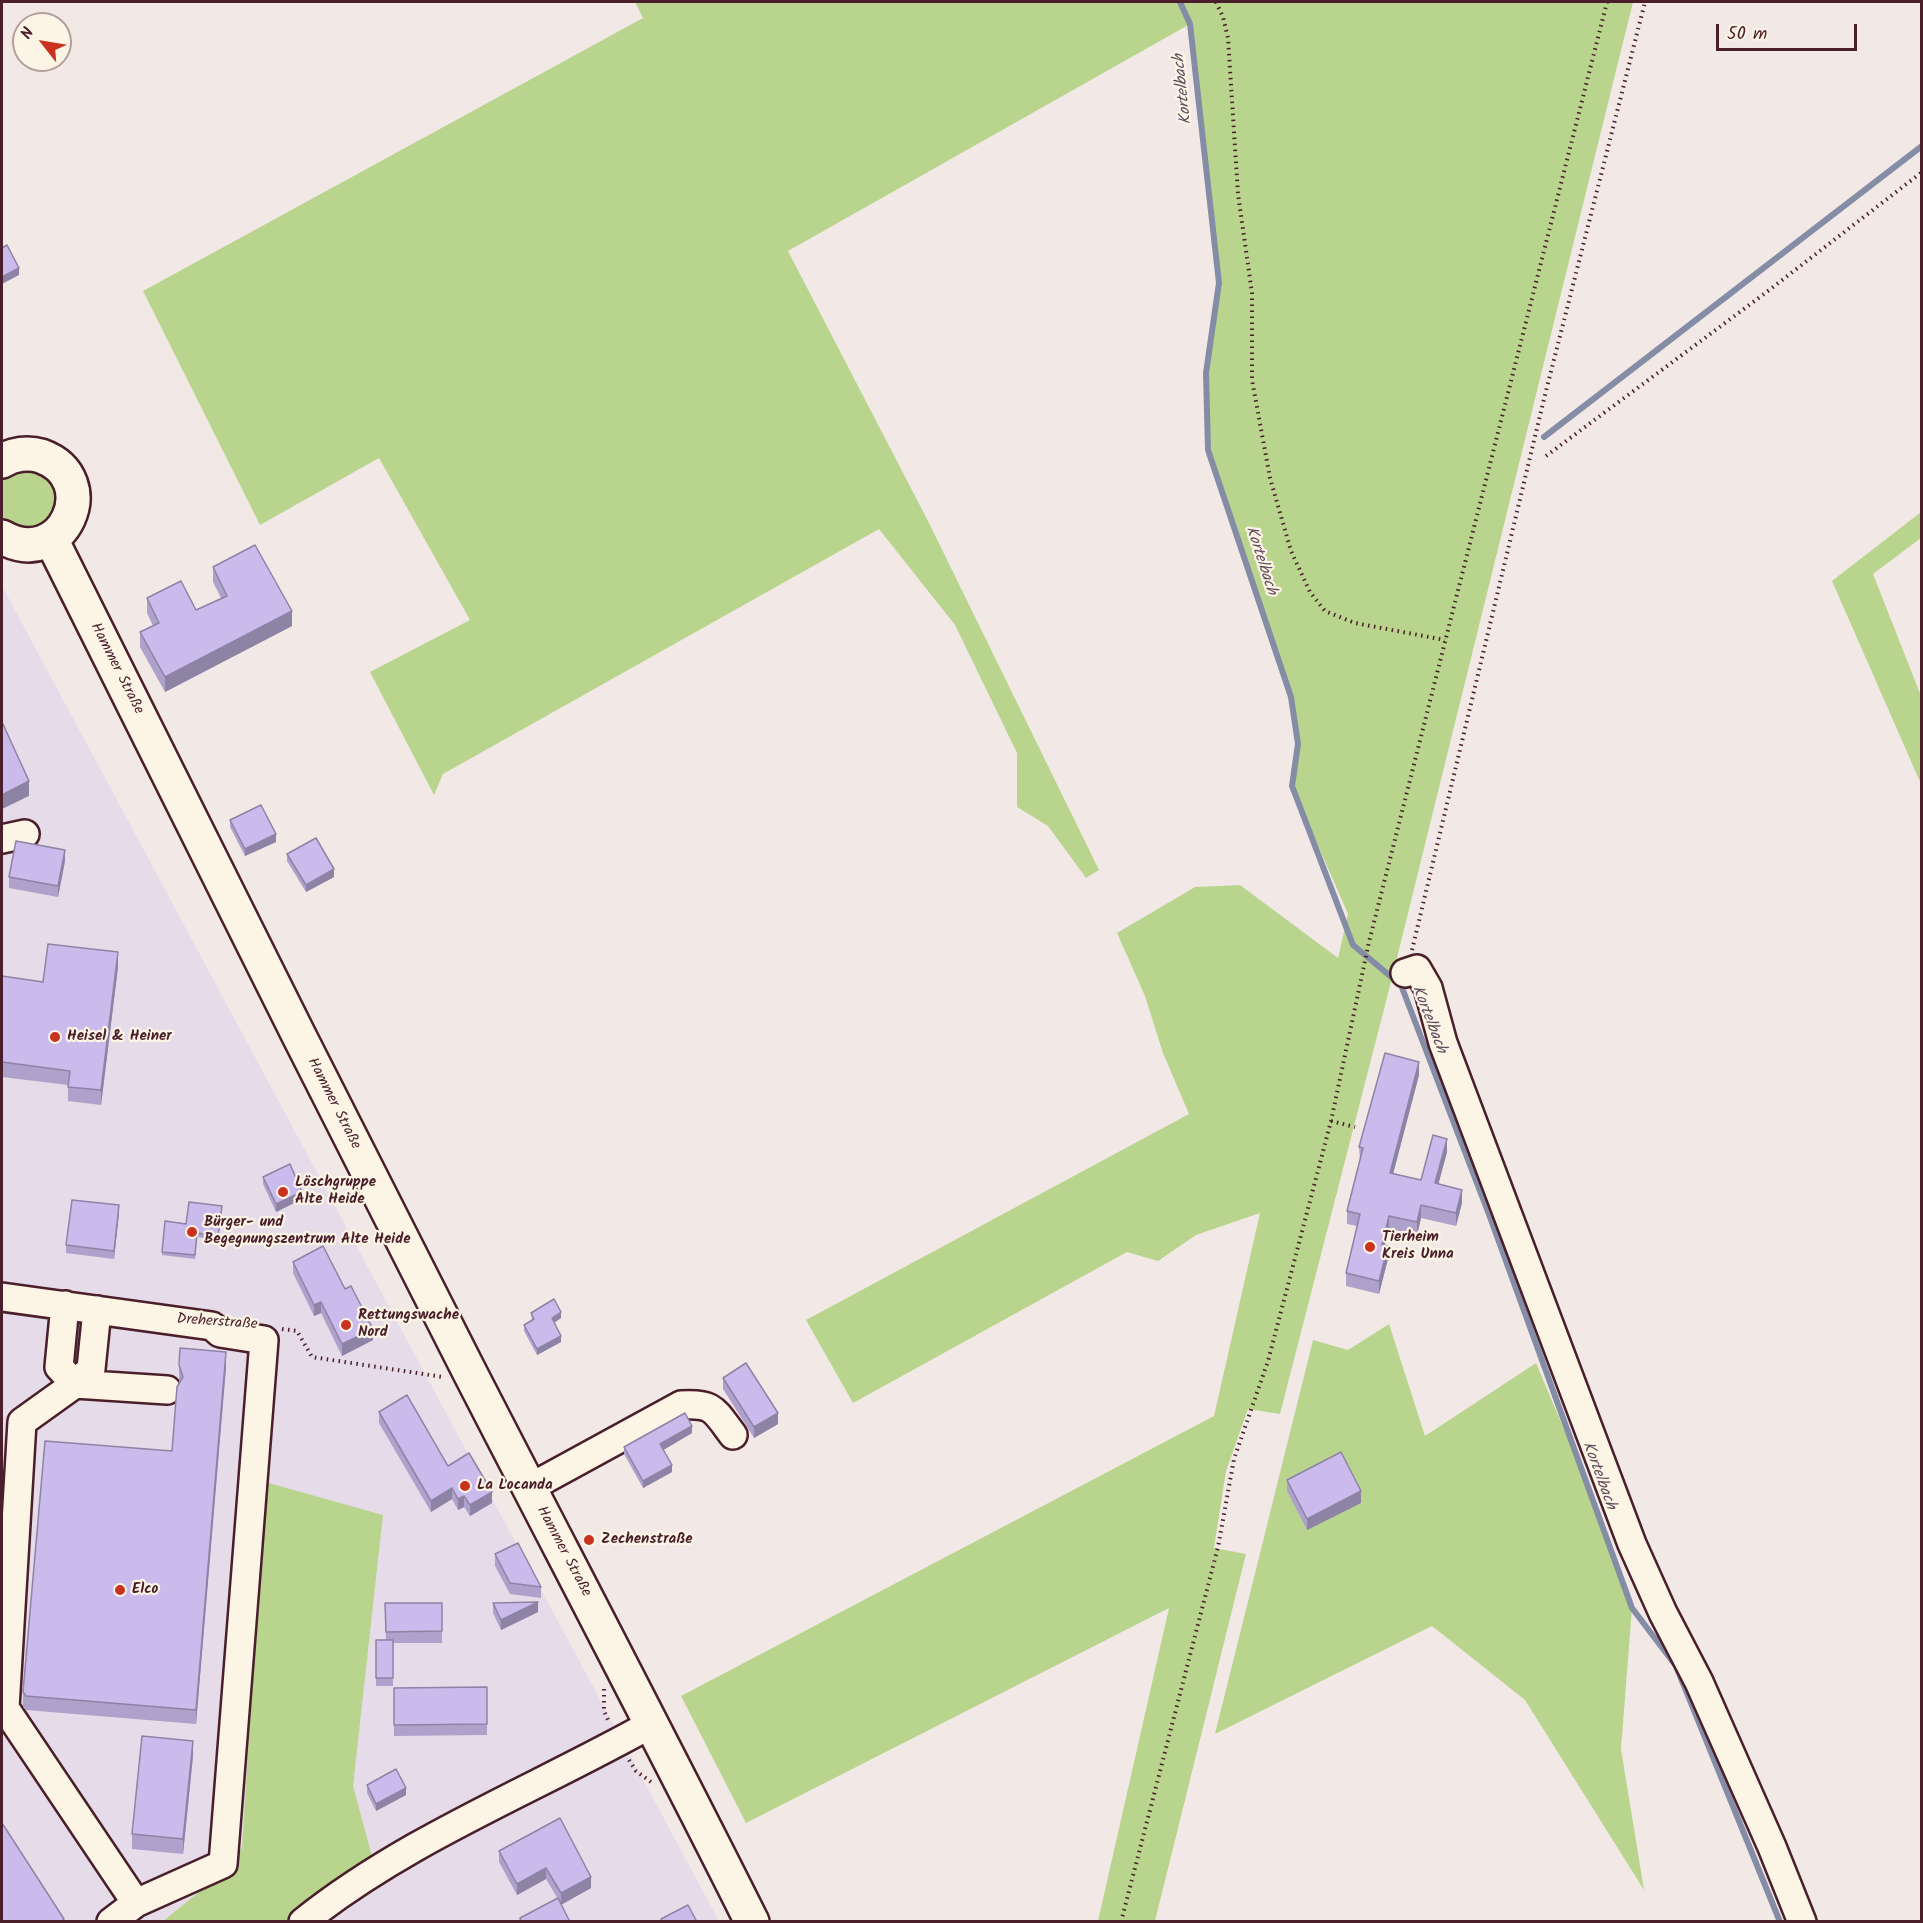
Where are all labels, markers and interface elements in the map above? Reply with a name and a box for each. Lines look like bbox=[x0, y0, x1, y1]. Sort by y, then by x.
north arrow bbox=[12, 12, 72, 72]
scale bar bbox=[1719, 12, 1860, 50]
text: 50 m bbox=[1727, 20, 1767, 49]
text: N bbox=[15, 23, 41, 44]
water label: Kortelbach bbox=[1171, 53, 1197, 125]
water label: Kortelbach bbox=[1240, 524, 1280, 598]
street label: Hammer Straße bbox=[85, 620, 147, 718]
water label: Kortelbach bbox=[1406, 983, 1450, 1057]
place label: Heisel & Heiner bbox=[67, 1028, 172, 1046]
marker: Heisel & Heiner bbox=[48, 1030, 62, 1044]
street label: Hammer Straße bbox=[302, 1055, 364, 1153]
place label: Löschgruppe Alte Heide bbox=[295, 1174, 376, 1209]
marker: Löschgruppe Alte Heide bbox=[276, 1185, 290, 1199]
place label: Bürger- und Begegnungszentrum Alte Heide bbox=[204, 1214, 411, 1249]
marker: Bürger- und Begegnungszentrum Alte Heide bbox=[185, 1225, 199, 1239]
place label: Tierheim Kreis Unna bbox=[1382, 1229, 1454, 1264]
marker: Tierheim Kreis Unna bbox=[1363, 1240, 1377, 1254]
place label: Rettungswache Nord bbox=[358, 1307, 459, 1342]
street label: Dreherstraße bbox=[176, 1311, 258, 1335]
marker: Rettungswache Nord bbox=[339, 1318, 353, 1332]
water label: Kortelbach bbox=[1577, 1439, 1619, 1513]
place label: La Locanda bbox=[477, 1477, 553, 1495]
marker: La Locanda bbox=[458, 1479, 472, 1493]
street label: Hammer Straße bbox=[532, 1504, 594, 1600]
place label: Zechenstraße bbox=[601, 1531, 693, 1549]
marker: Zechenstraße bbox=[582, 1533, 596, 1547]
place label: Elco bbox=[132, 1581, 158, 1599]
marker: Elco bbox=[113, 1583, 127, 1597]

